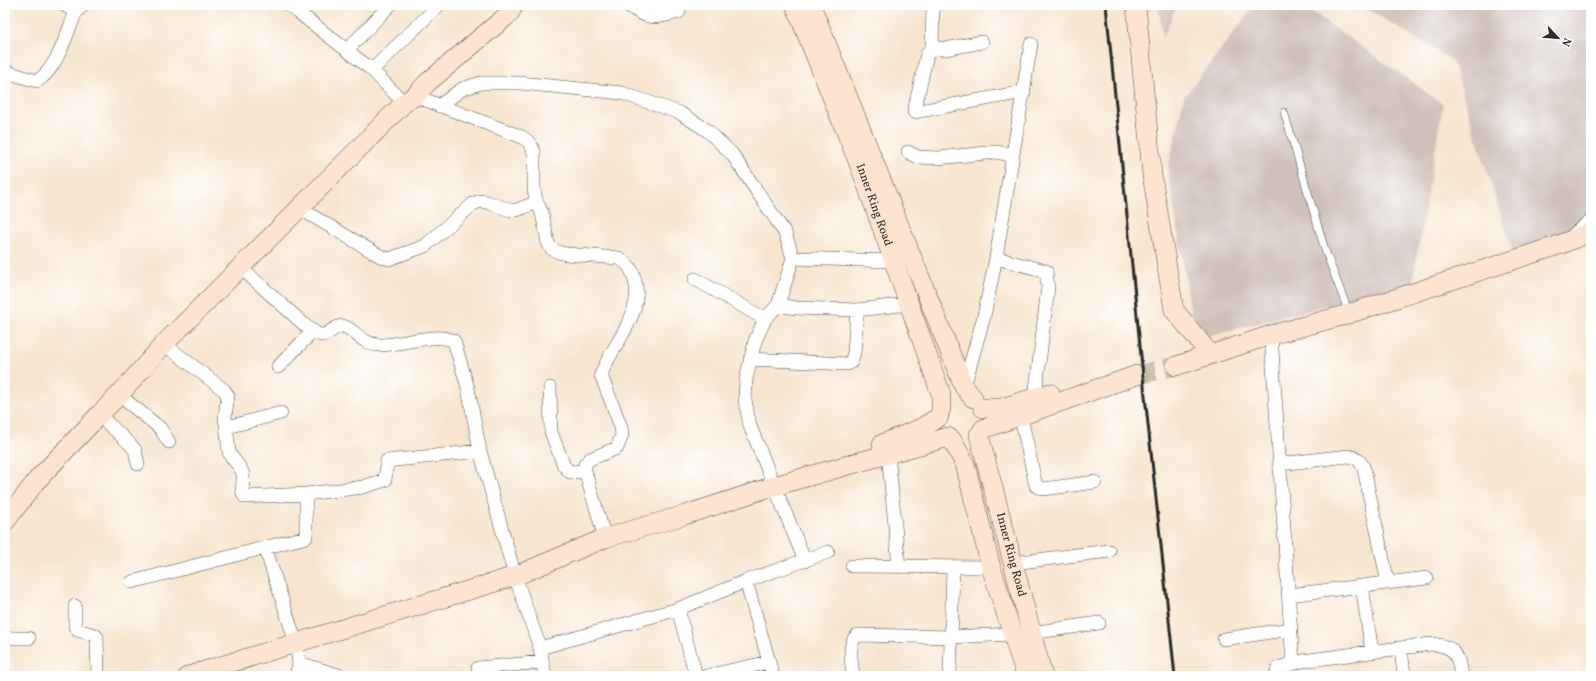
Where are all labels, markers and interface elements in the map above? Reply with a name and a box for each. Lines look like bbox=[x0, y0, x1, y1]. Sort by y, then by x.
north arrow bbox=[1538, 18, 1578, 58]
text: N bbox=[1557, 35, 1574, 49]
street label: Inner Ring Road bbox=[852, 161, 896, 249]
street label: Inner Ring Road bbox=[992, 511, 1030, 599]

